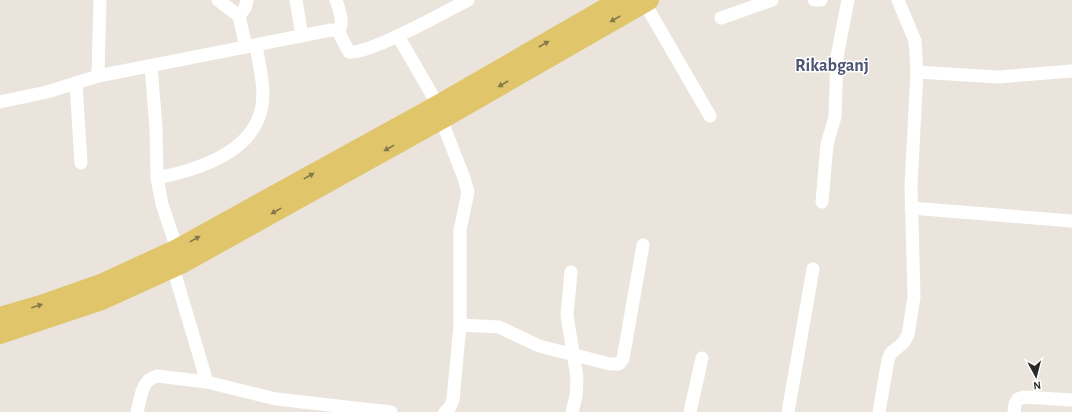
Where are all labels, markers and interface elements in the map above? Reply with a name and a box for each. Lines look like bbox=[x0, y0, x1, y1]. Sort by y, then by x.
one-way arrow bbox=[609, 16, 621, 23]
one-way arrow bbox=[539, 40, 550, 47]
district label: Rikabganj bbox=[795, 57, 869, 75]
one-way arrow bbox=[497, 81, 508, 88]
one-way arrow bbox=[383, 145, 395, 152]
one-way arrow bbox=[303, 172, 315, 179]
one-way arrow bbox=[270, 208, 281, 215]
one-way arrow bbox=[189, 235, 201, 242]
one-way arrow bbox=[32, 303, 44, 309]
north arrow bbox=[1016, 356, 1056, 396]
text: N bbox=[1033, 380, 1042, 391]

